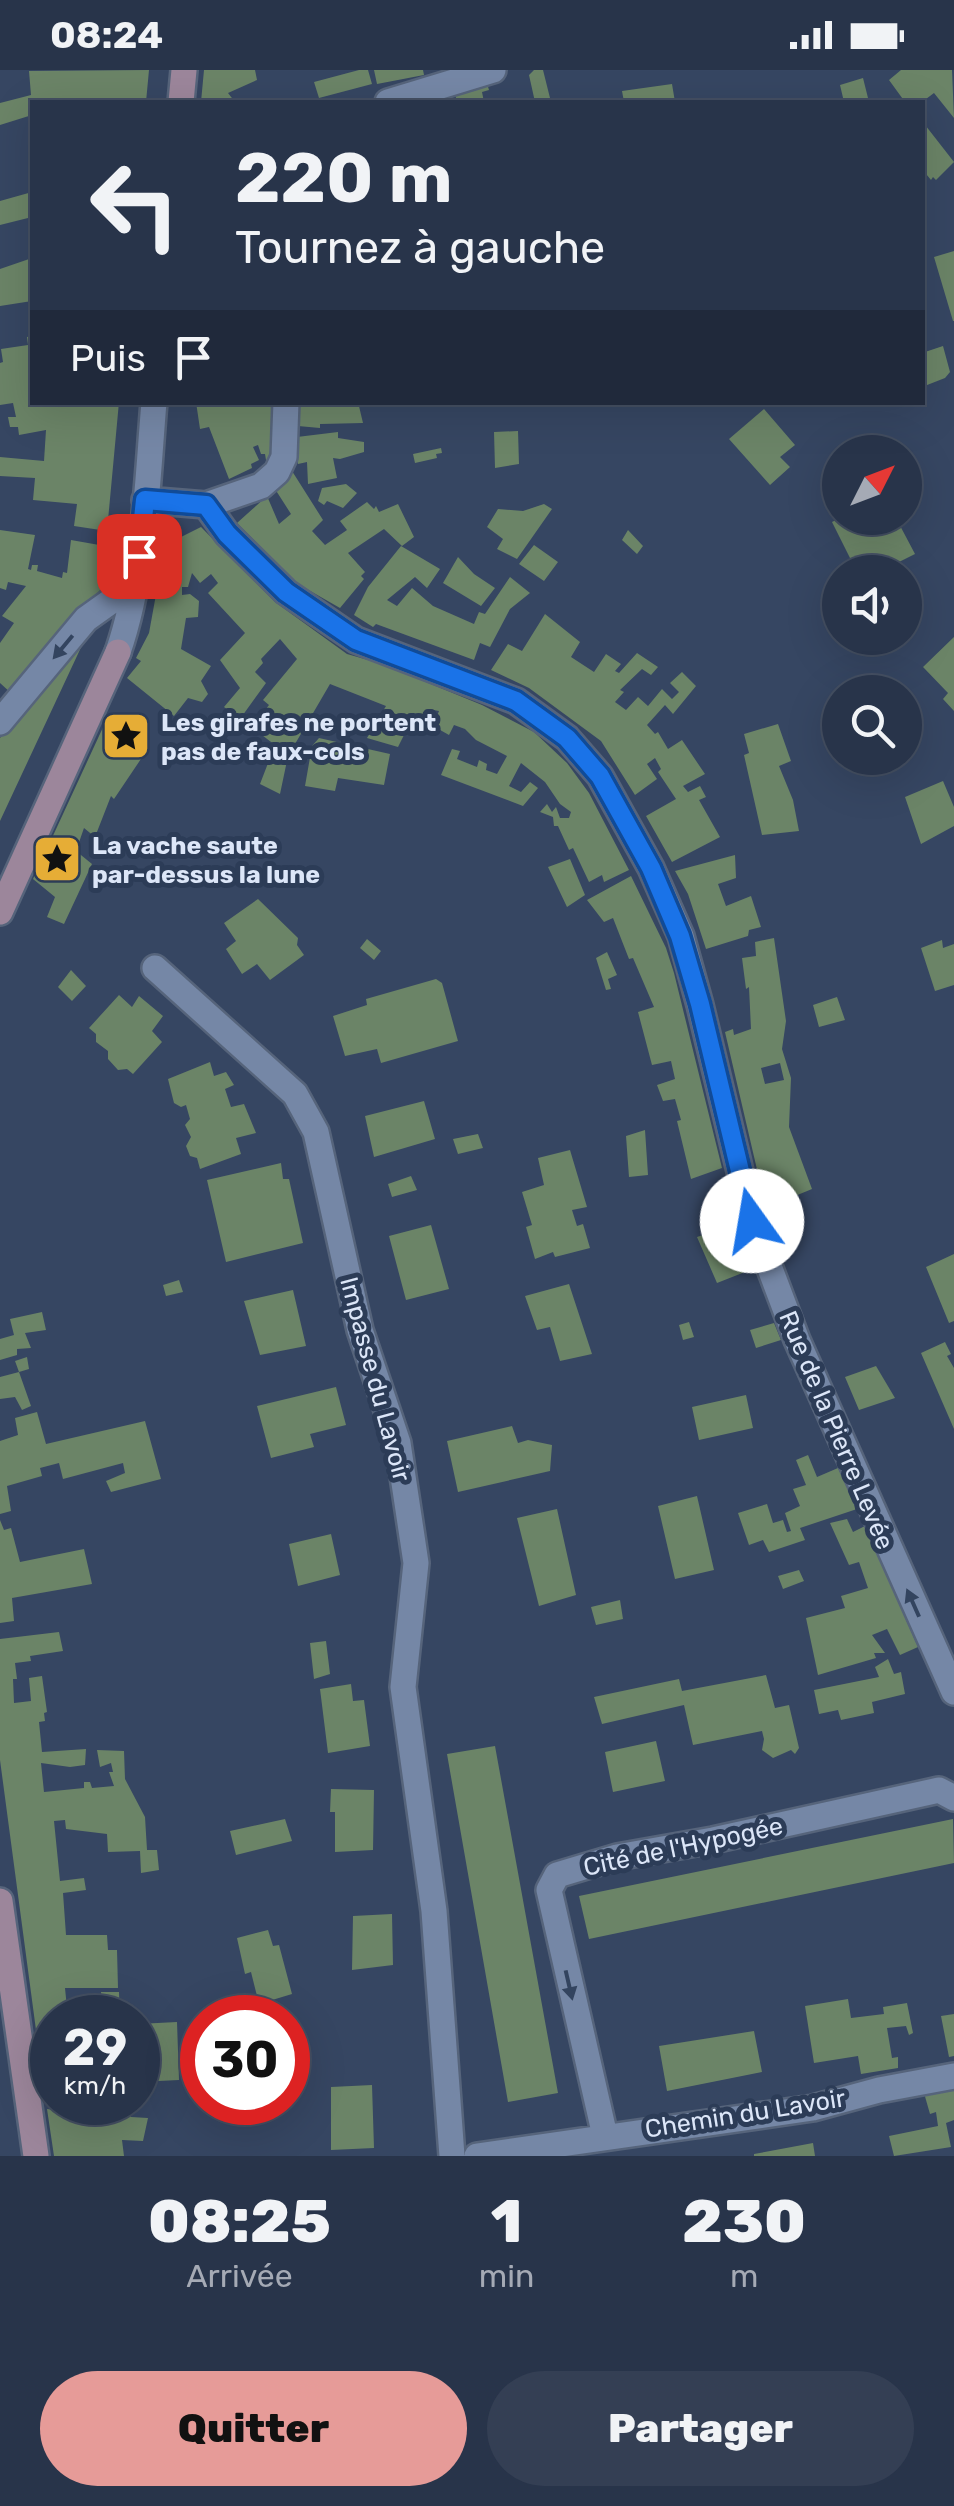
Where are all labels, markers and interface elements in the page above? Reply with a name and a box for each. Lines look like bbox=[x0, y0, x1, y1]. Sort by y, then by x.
text: 08:24 bbox=[50, 12, 163, 58]
text: 220 m bbox=[235, 137, 453, 220]
icon: left bbox=[70, 140, 200, 270]
text: Tournez à gauche bbox=[235, 221, 605, 274]
icon: arrive bbox=[166, 330, 221, 385]
text: Puis bbox=[70, 335, 146, 381]
north arrow bbox=[822, 435, 922, 535]
map controls bbox=[822, 435, 922, 775]
pin bbox=[97, 514, 182, 599]
icon: arrive bbox=[112, 529, 167, 584]
button: sound bbox=[822, 555, 922, 655]
one-way arrow bbox=[52, 635, 74, 660]
button: search bbox=[822, 675, 922, 775]
place label: Les girafes ne portent pas de faux-cols bbox=[161, 708, 437, 766]
place icon: Les girafes ne portent pas de faux-cols bbox=[100, 710, 152, 762]
place label: La vache saute par-dessus la lune bbox=[92, 831, 320, 889]
place icon: La vache saute par-dessus la lune bbox=[31, 833, 83, 885]
position arrow bbox=[700, 1169, 804, 1273]
street label: Impasse du Lavoir bbox=[334, 1274, 417, 1485]
street label: Rue de la Pierre Levée bbox=[773, 1307, 900, 1554]
one-way arrow bbox=[905, 1588, 921, 1618]
street label: Cité de l'Hypogée bbox=[581, 1811, 785, 1882]
one-way arrow bbox=[562, 1970, 577, 2001]
speed limit sign: 30 bbox=[180, 1995, 310, 2125]
text: 29 bbox=[63, 2018, 127, 2078]
text: km/h bbox=[64, 2071, 126, 2100]
street label: Chemin du Lavoir bbox=[643, 2083, 848, 2144]
text: 08:25 bbox=[148, 2186, 331, 2257]
text: 1 bbox=[491, 2186, 522, 2257]
text: 230 bbox=[682, 2186, 806, 2257]
text: Arrivée bbox=[186, 2257, 293, 2295]
text: min bbox=[479, 2257, 534, 2295]
text: m bbox=[730, 2257, 758, 2295]
button: Quitter bbox=[40, 2371, 467, 2486]
button: Partager bbox=[487, 2371, 914, 2486]

